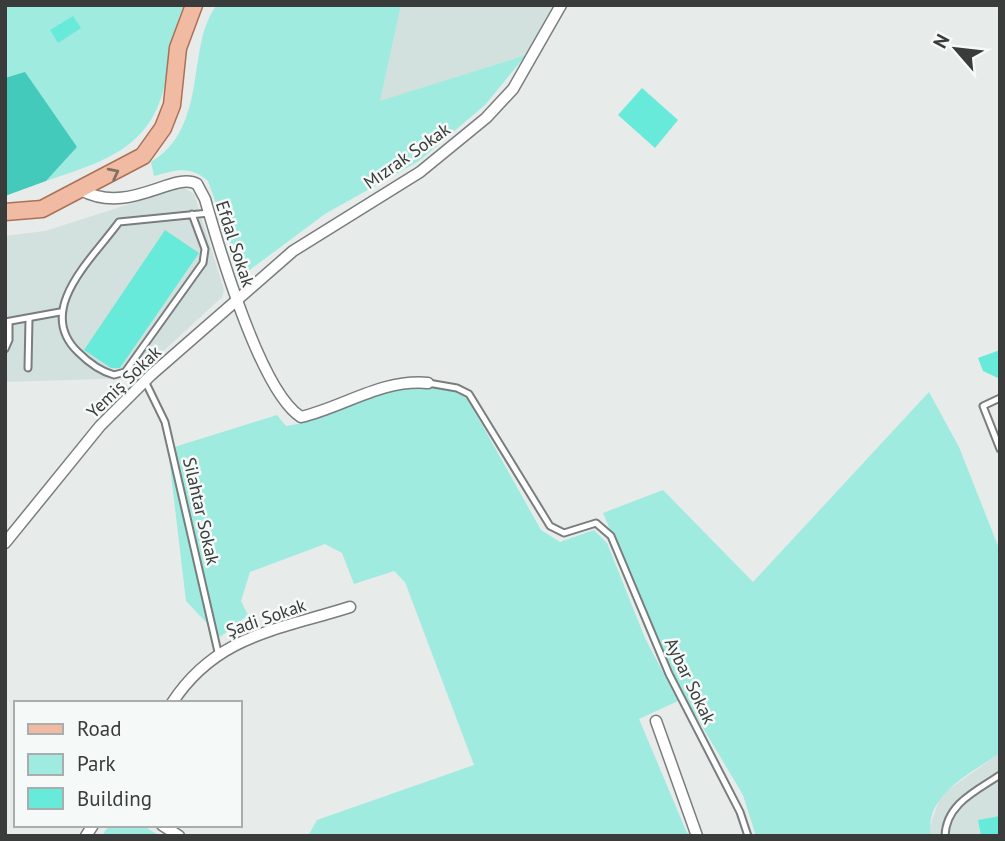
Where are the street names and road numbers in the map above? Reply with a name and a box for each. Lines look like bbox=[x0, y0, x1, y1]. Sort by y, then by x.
street label: Mızrak Sokak bbox=[359, 117, 455, 194]
street label: Efdal Sokak bbox=[211, 198, 260, 290]
street label: Yemiş Sokak bbox=[82, 340, 166, 423]
street label: Silahtar Sokak bbox=[178, 455, 225, 567]
street label: Şadi Sokak bbox=[223, 593, 309, 642]
street label: Aybar Sokak bbox=[660, 634, 721, 728]

